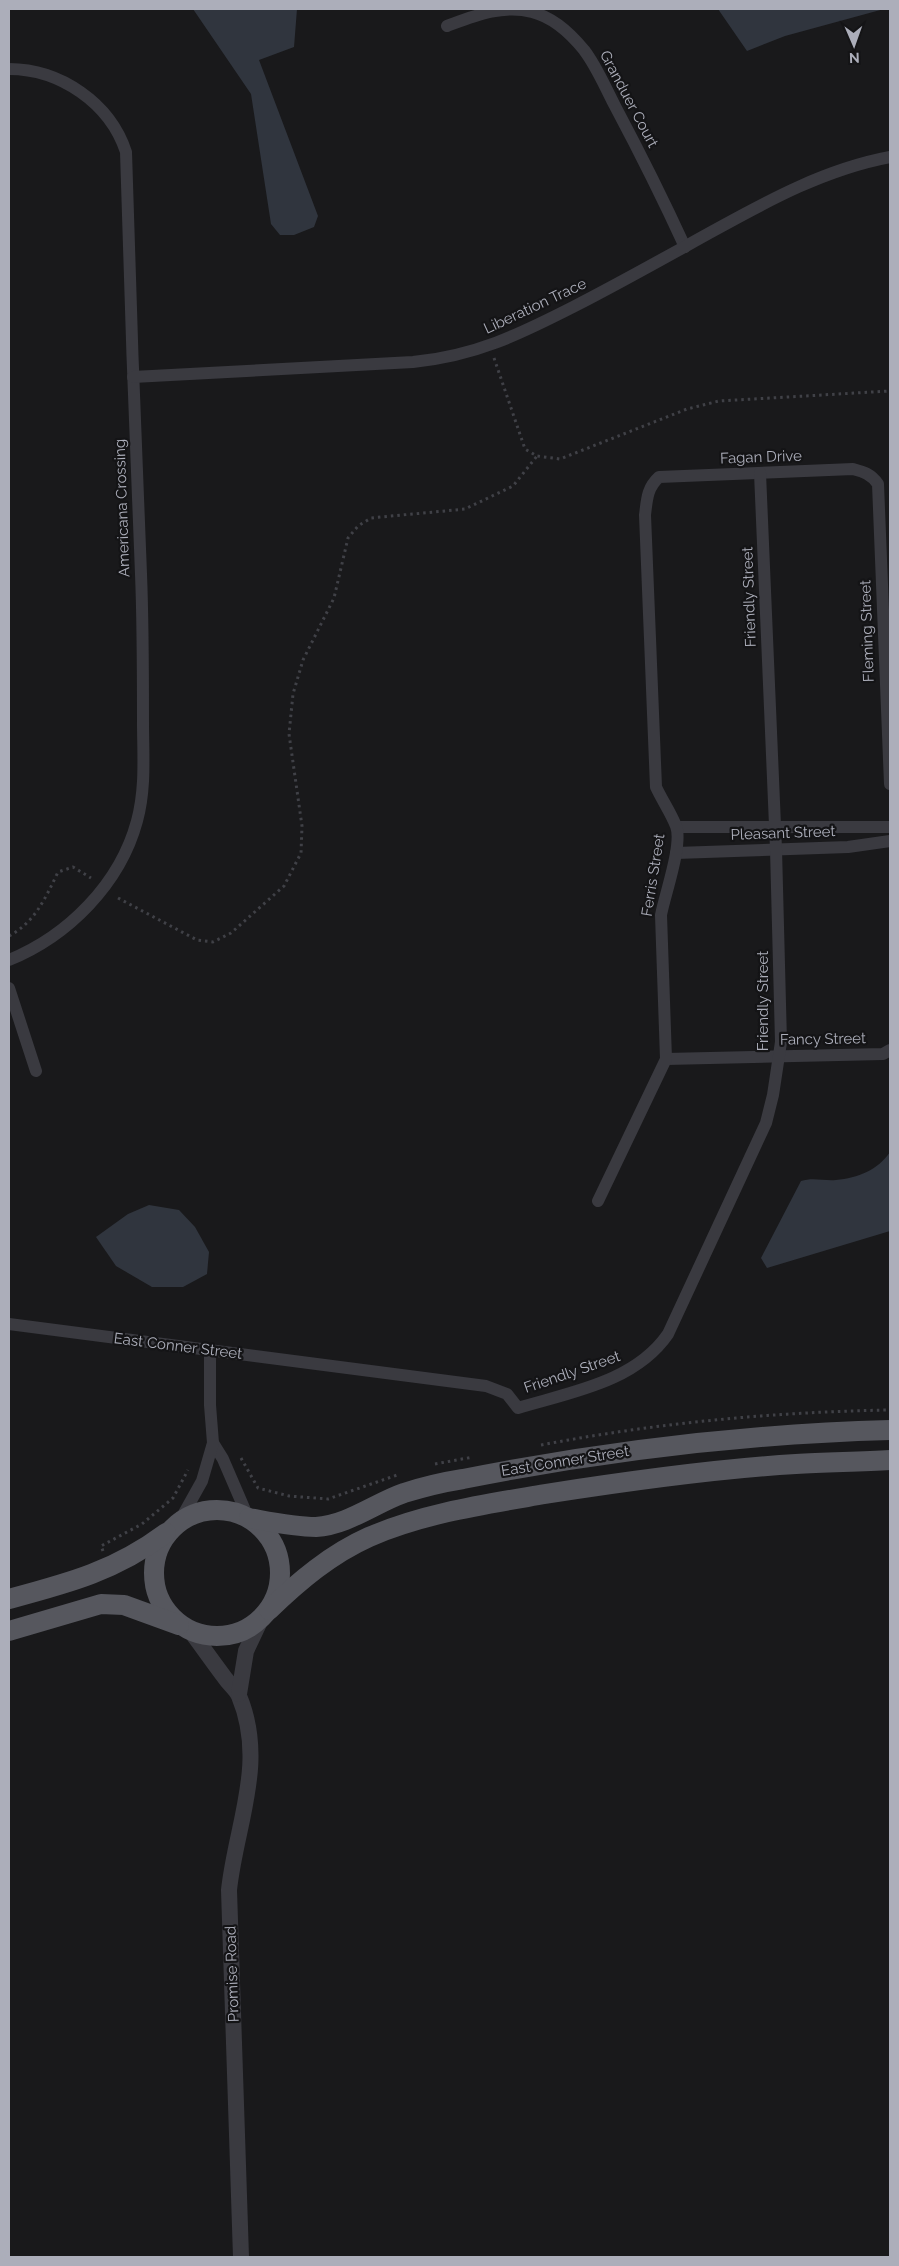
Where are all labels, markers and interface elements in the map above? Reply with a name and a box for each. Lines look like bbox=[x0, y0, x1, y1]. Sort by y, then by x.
north arrow bbox=[829, 20, 879, 70]
street label: Granduer Court bbox=[596, 47, 662, 151]
text: N bbox=[849, 50, 860, 66]
street label: Liberation Trace bbox=[481, 274, 589, 338]
street label: Americana Crossing bbox=[111, 439, 133, 577]
street label: Fagan Drive bbox=[720, 447, 802, 467]
street label: Friendly Street bbox=[738, 546, 760, 648]
street label: Fleming Street bbox=[856, 580, 878, 682]
street label: Pleasant Street bbox=[730, 822, 836, 844]
street label: Ferris Street bbox=[638, 832, 668, 918]
street label: Friendly Street bbox=[754, 951, 772, 1051]
street label: Fancy Street bbox=[780, 1029, 866, 1049]
street label: East Conner Street bbox=[113, 1329, 243, 1363]
street label: Friendly Street bbox=[521, 1347, 623, 1397]
street label: East Conner Street bbox=[500, 1442, 630, 1480]
street label: Promise Road bbox=[221, 1926, 243, 2022]

